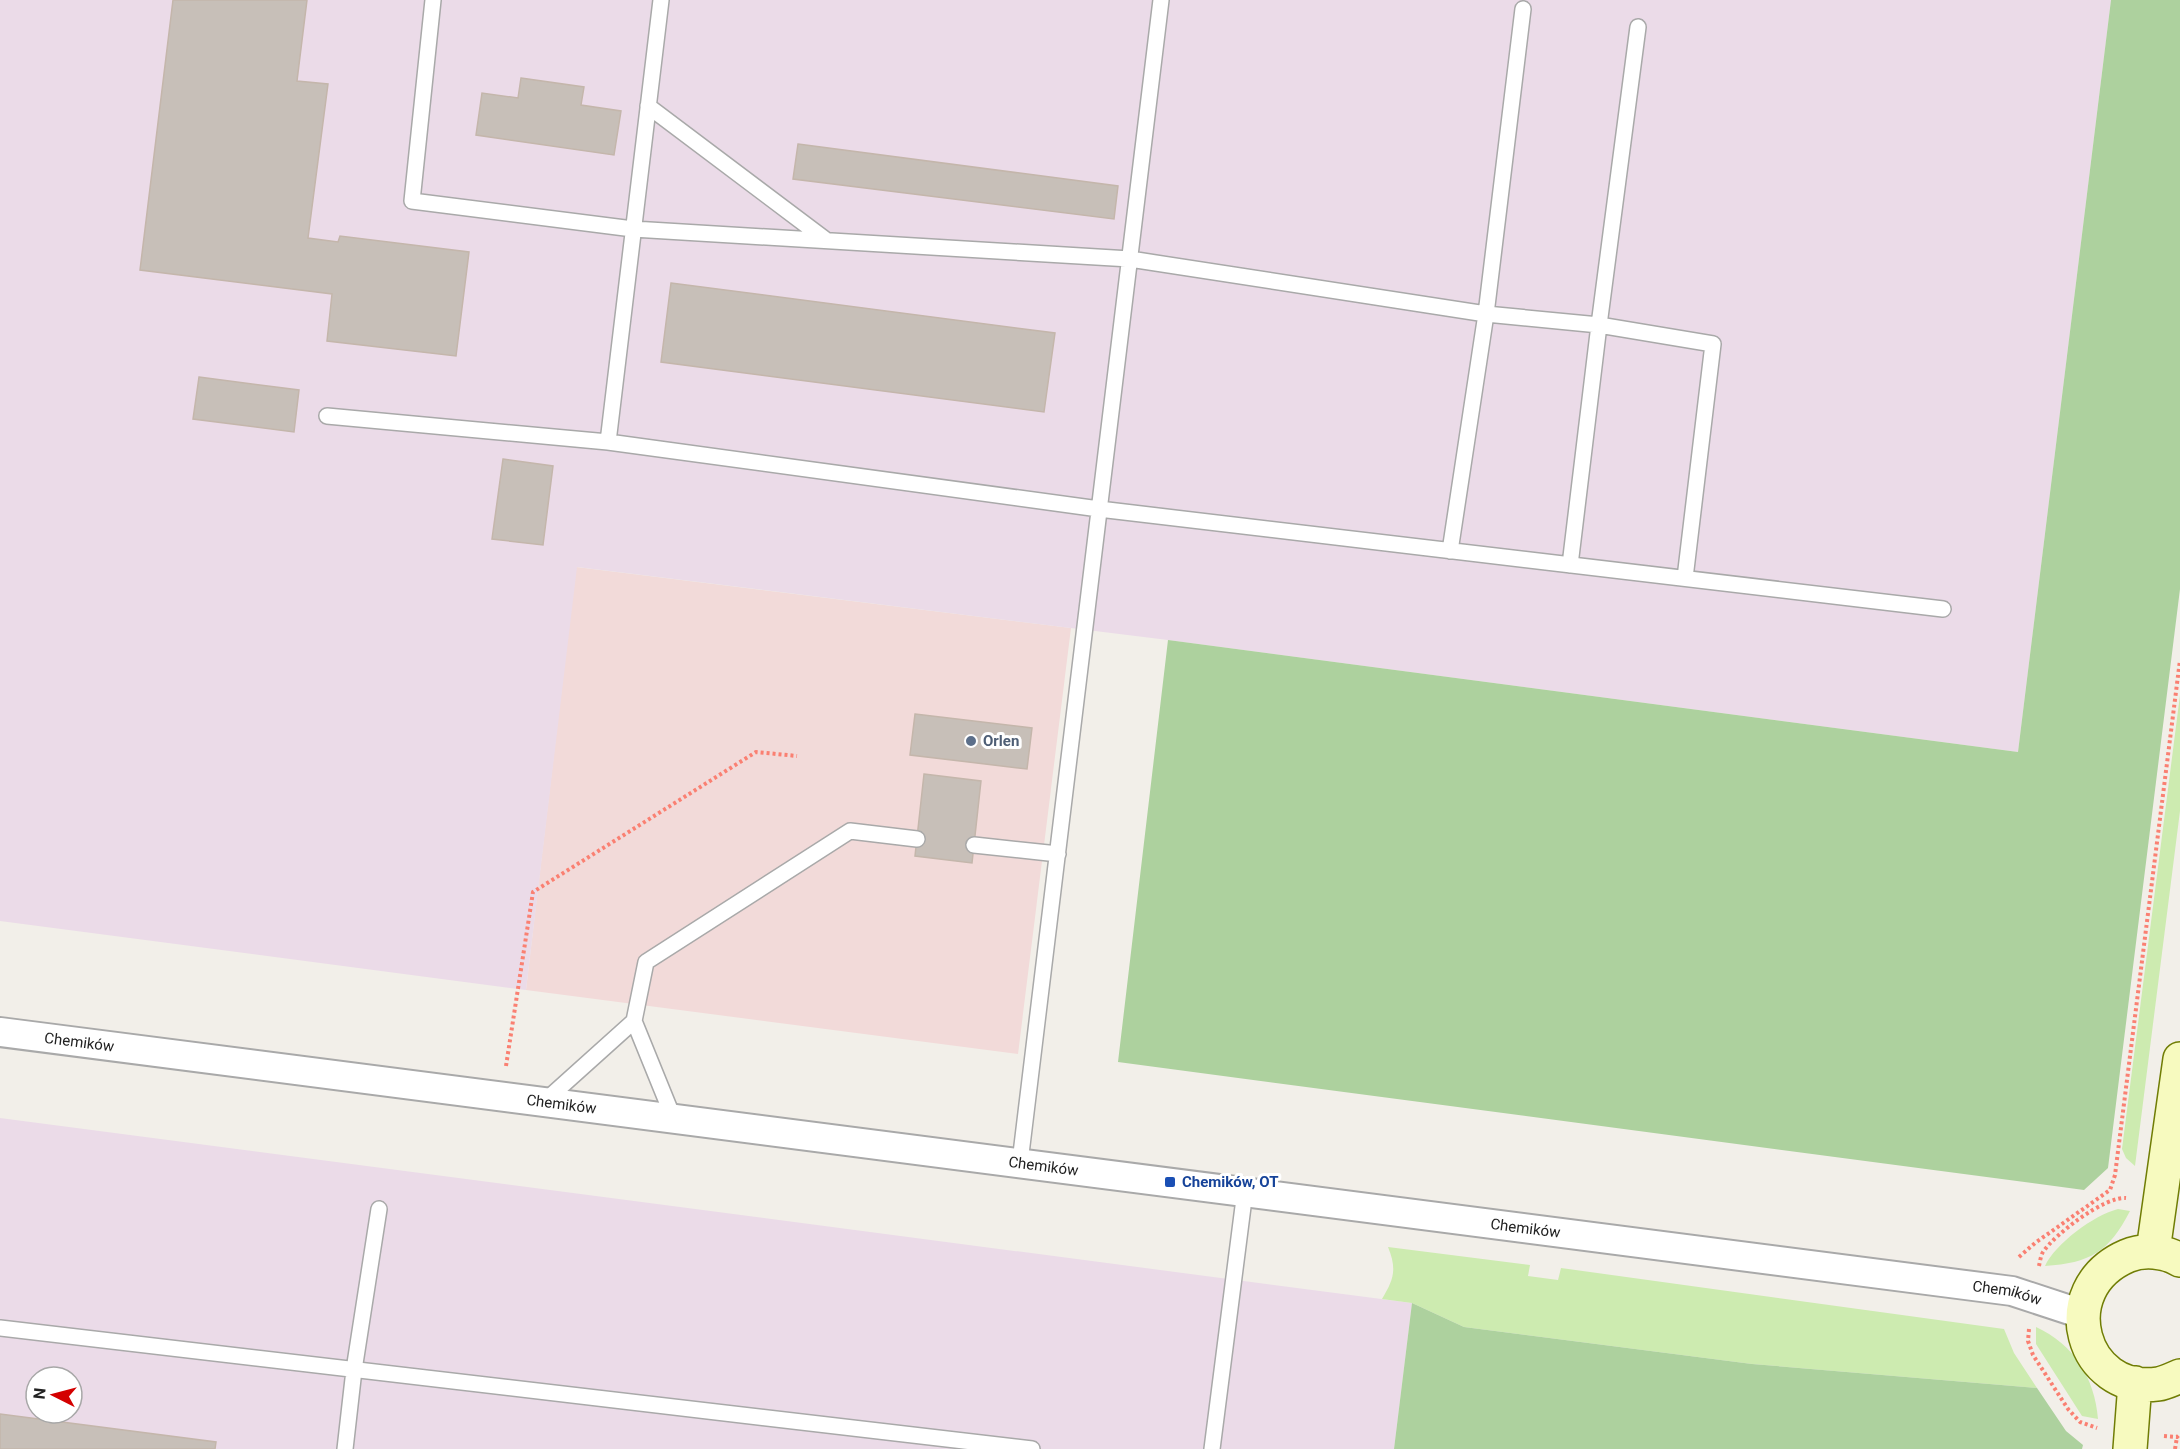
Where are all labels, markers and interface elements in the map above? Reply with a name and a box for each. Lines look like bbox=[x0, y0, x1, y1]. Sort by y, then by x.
place label: Orlen bbox=[983, 732, 1019, 750]
marker: Orlen bbox=[964, 734, 978, 748]
street label: Chemików bbox=[43, 1029, 115, 1056]
street label: Chemików bbox=[525, 1091, 597, 1118]
street label: Chemików bbox=[1007, 1153, 1079, 1180]
place label: Chemików, OT bbox=[1182, 1173, 1278, 1191]
marker: Chemików, OT bbox=[1163, 1175, 1177, 1189]
street label: Chemików bbox=[1489, 1215, 1561, 1242]
street label: Chemików bbox=[1971, 1277, 2044, 1309]
north arrow bbox=[24, 1365, 84, 1425]
text: N bbox=[30, 1387, 50, 1400]

